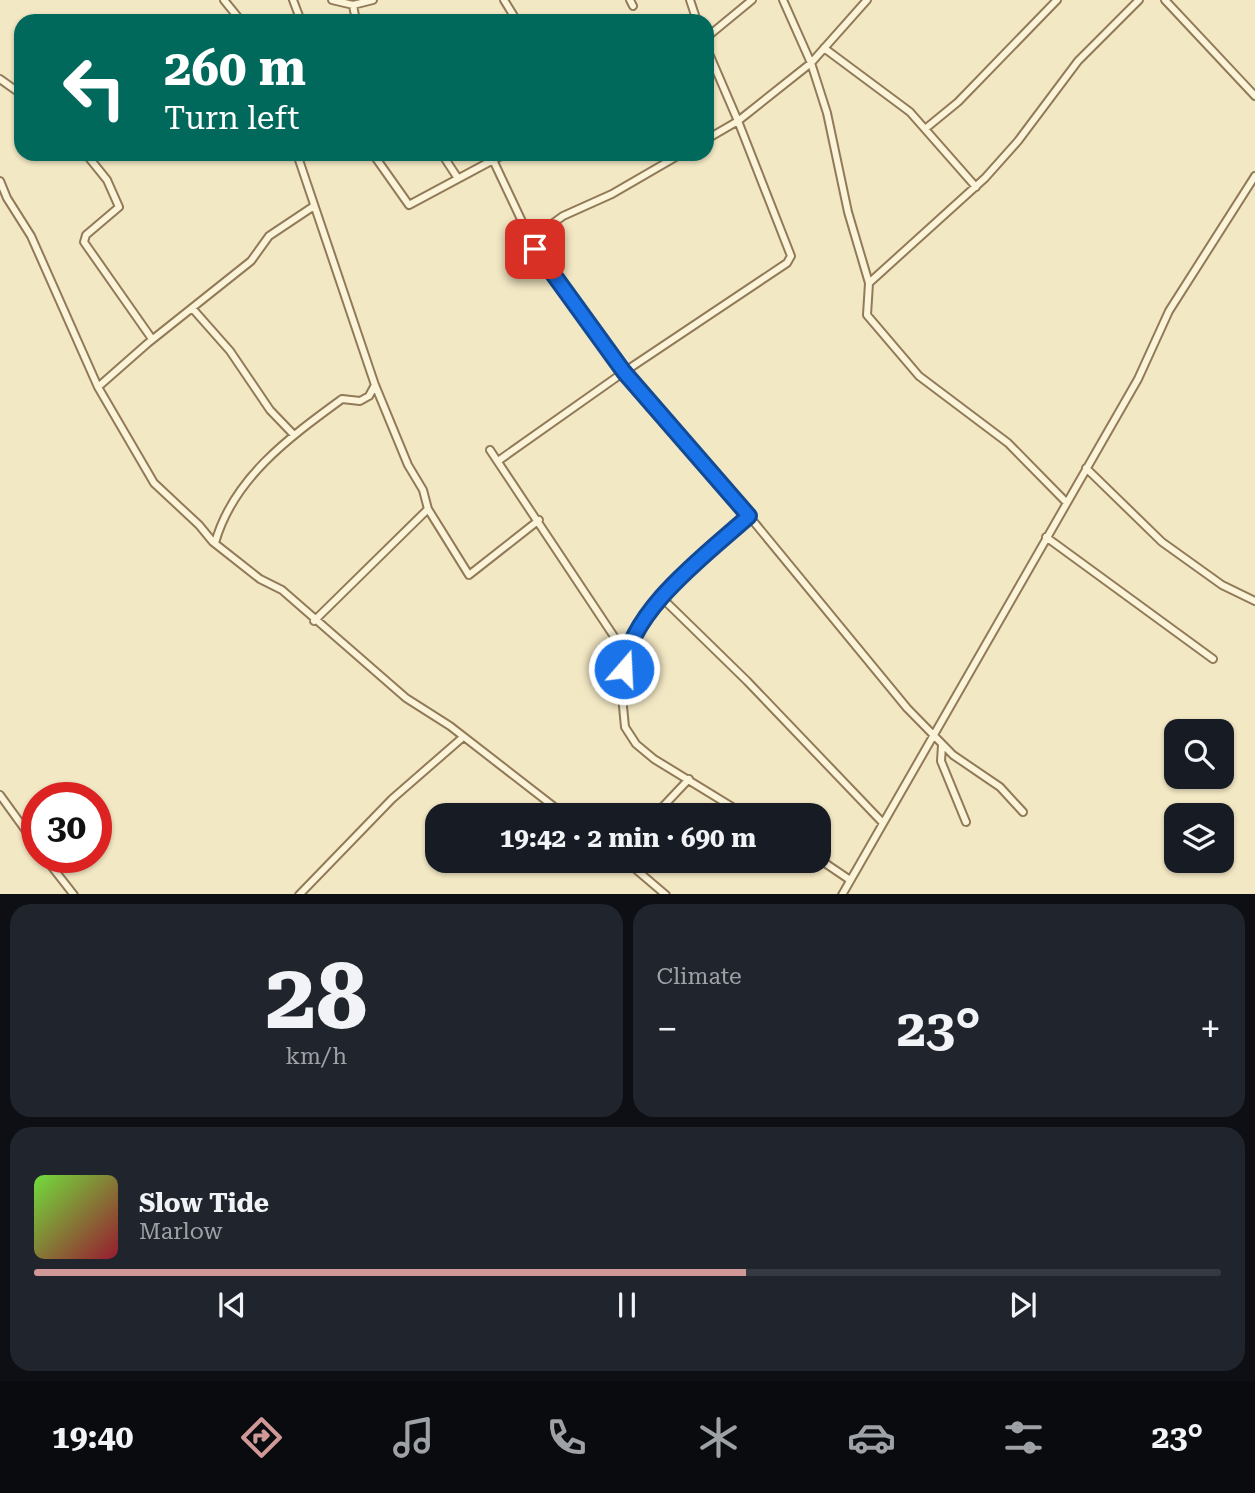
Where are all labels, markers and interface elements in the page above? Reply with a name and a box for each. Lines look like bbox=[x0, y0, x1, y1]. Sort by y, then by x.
text: 260 m bbox=[164, 40, 306, 97]
icon: left bbox=[49, 42, 140, 133]
text: Turn left bbox=[164, 99, 299, 137]
pin bbox=[505, 219, 565, 279]
icon: arrive bbox=[516, 230, 554, 268]
position arrow bbox=[587, 632, 661, 706]
map controls bbox=[1164, 719, 1234, 873]
button: search bbox=[1164, 719, 1234, 789]
speed limit sign: 30 bbox=[21, 782, 112, 873]
button: layers bbox=[1164, 803, 1234, 873]
text: 19:42 · 2 min · 690 m bbox=[500, 823, 756, 853]
text: 28 bbox=[265, 944, 367, 1050]
text: Climate bbox=[657, 963, 742, 990]
text: 23° bbox=[897, 998, 981, 1059]
text: − bbox=[657, 1007, 678, 1051]
text: + bbox=[1200, 1007, 1221, 1051]
text: km/h bbox=[285, 1043, 347, 1070]
text: Slow Tide bbox=[139, 1188, 269, 1218]
text: Marlow bbox=[139, 1218, 222, 1245]
icon: previous bbox=[213, 1286, 251, 1324]
icon: pause bbox=[608, 1286, 646, 1324]
icon: next bbox=[1004, 1286, 1042, 1324]
icon: directions bbox=[237, 1413, 286, 1462]
icon: music bbox=[389, 1413, 438, 1462]
icon: phone bbox=[542, 1413, 591, 1462]
icon: climate bbox=[694, 1413, 743, 1462]
icon: car bbox=[847, 1413, 896, 1462]
icon: filters bbox=[999, 1413, 1048, 1462]
text: 19:40 bbox=[52, 1418, 133, 1456]
text: 23° bbox=[1151, 1418, 1203, 1456]

